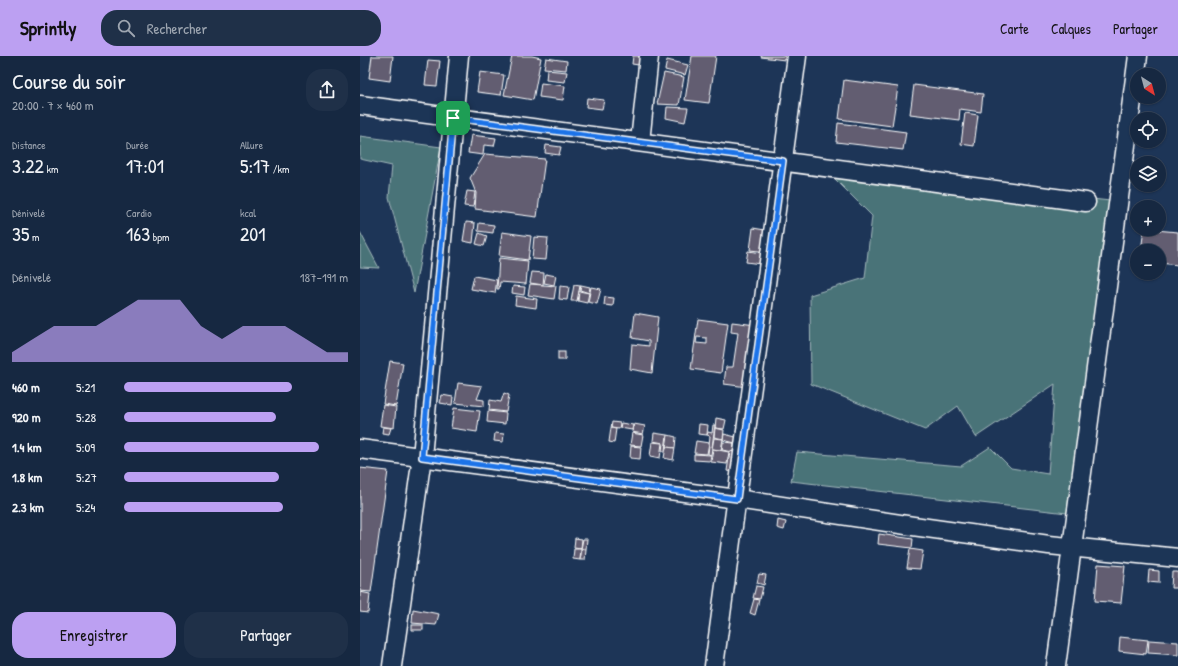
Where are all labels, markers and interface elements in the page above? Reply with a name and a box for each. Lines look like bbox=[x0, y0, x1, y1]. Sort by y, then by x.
search box bbox=[101, 10, 381, 46]
text: Sprintly bbox=[20, 15, 77, 41]
icon: search bbox=[115, 17, 137, 39]
text: Rechercher bbox=[147, 18, 207, 39]
text: Carte bbox=[1000, 19, 1029, 38]
text: Calques bbox=[1051, 19, 1091, 38]
text: Partager bbox=[1113, 19, 1158, 38]
text: Course du soir bbox=[12, 66, 126, 96]
north arrow bbox=[1130, 68, 1166, 104]
map controls bbox=[1130, 68, 1166, 280]
button: share bbox=[306, 69, 348, 111]
text: 20:00 · 7 × 460 m bbox=[12, 96, 94, 114]
pin bbox=[436, 101, 470, 135]
icon: arrive bbox=[442, 107, 464, 129]
button: locate bbox=[1130, 112, 1166, 148]
text: Distance bbox=[12, 138, 46, 152]
text: Durée bbox=[126, 138, 149, 152]
text: Allure bbox=[240, 138, 263, 152]
text: 3.22 bbox=[12, 152, 44, 179]
text: 17:01 bbox=[126, 152, 164, 179]
text: 5:17 bbox=[240, 152, 270, 179]
button: layers bbox=[1130, 156, 1166, 192]
text: km bbox=[44, 162, 59, 176]
text: /km bbox=[270, 162, 290, 176]
button: + bbox=[1130, 200, 1166, 236]
text: Dénivelé bbox=[12, 206, 45, 220]
text: Cardio bbox=[126, 206, 152, 220]
text: kcal bbox=[240, 206, 256, 220]
text: 35 bbox=[12, 220, 29, 247]
text: 163 bbox=[126, 220, 150, 247]
text: 201 bbox=[240, 220, 266, 247]
text: m bbox=[29, 230, 39, 244]
text: bpm bbox=[150, 230, 169, 244]
button: − bbox=[1130, 244, 1166, 280]
text: Dénivelé bbox=[12, 268, 51, 286]
text: 187–191 m bbox=[300, 268, 348, 286]
text: 460 m bbox=[12, 378, 40, 396]
text: 5:21 bbox=[76, 378, 95, 396]
text: 920 m bbox=[12, 408, 41, 426]
text: 5:28 bbox=[76, 408, 96, 426]
text: 1.4 km bbox=[12, 438, 42, 456]
text: 5:09 bbox=[76, 438, 95, 456]
text: 1.8 km bbox=[12, 468, 42, 486]
text: 5:27 bbox=[76, 468, 97, 486]
text: 2.3 km bbox=[12, 498, 44, 516]
text: 5:24 bbox=[76, 498, 95, 516]
button: Enregistrer bbox=[12, 612, 176, 658]
button: Partager bbox=[184, 612, 348, 658]

